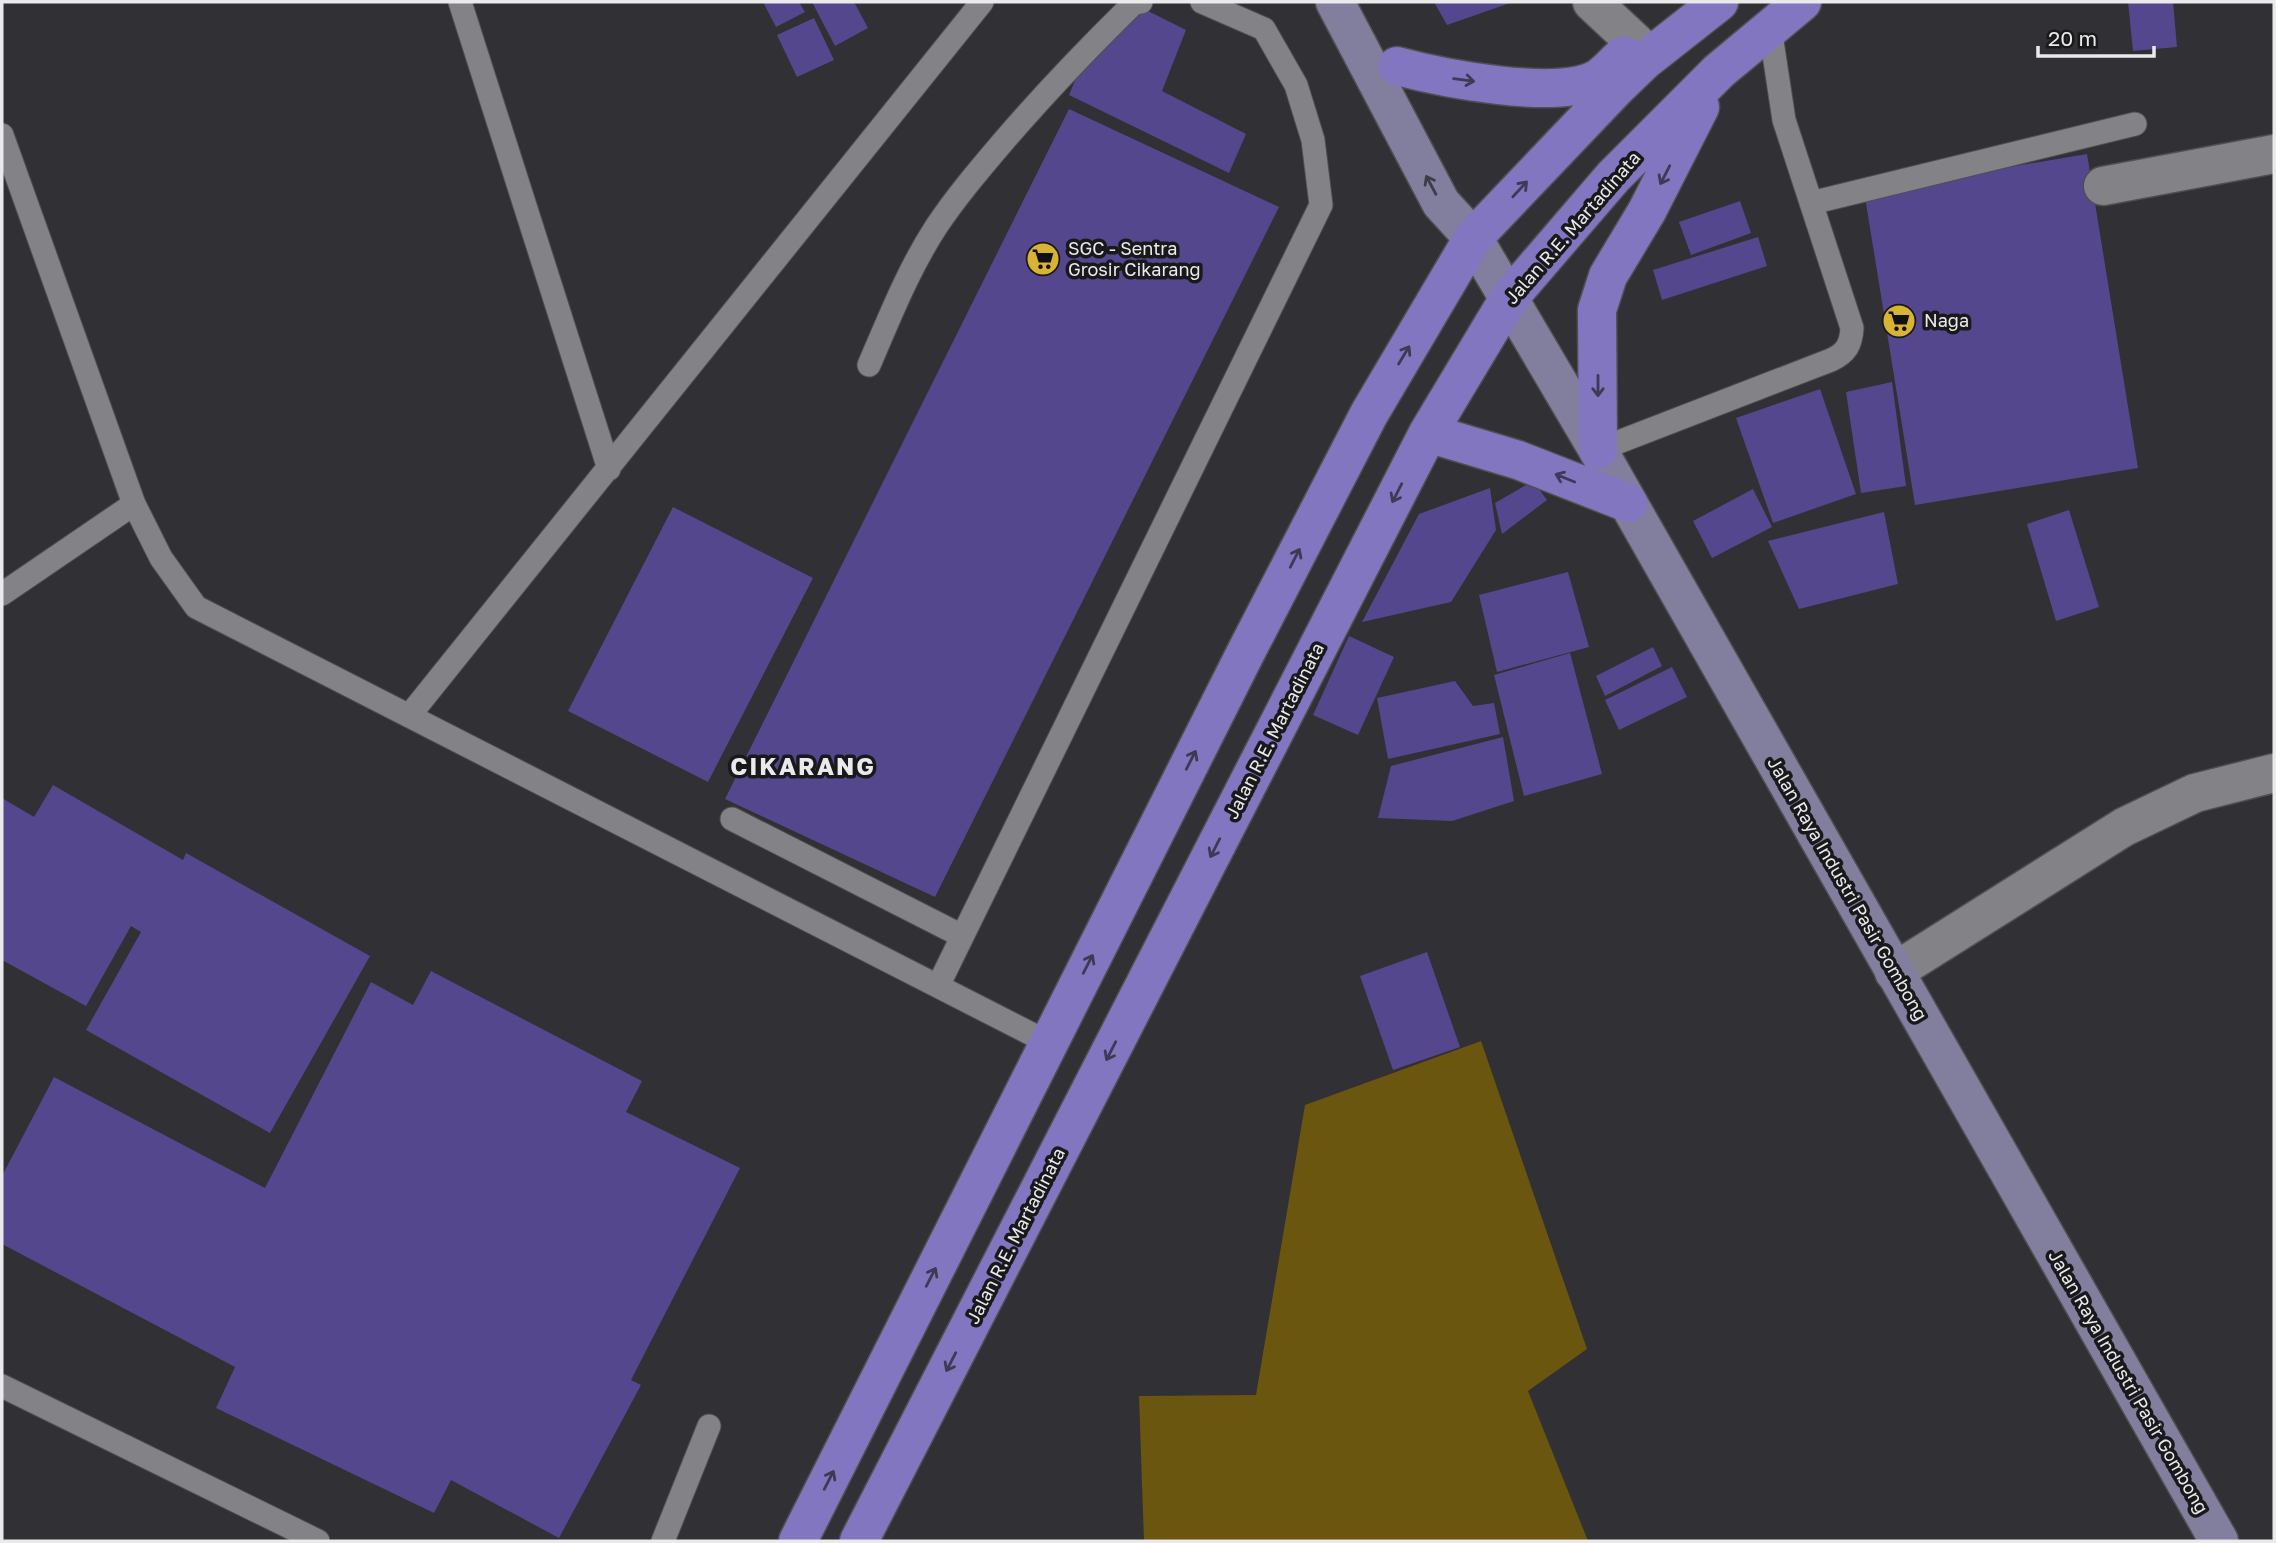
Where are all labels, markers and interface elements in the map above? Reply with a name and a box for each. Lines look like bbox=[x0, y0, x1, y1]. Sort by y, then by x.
scale bar bbox=[2038, 14, 2154, 58]
text: 20 m bbox=[2048, 25, 2097, 51]
one-way arrow bbox=[1452, 74, 1475, 87]
street label: Jalan R.E. Martadinata bbox=[1500, 147, 1644, 308]
one-way arrow bbox=[1658, 164, 1672, 185]
one-way arrow bbox=[1424, 175, 1438, 196]
one-way arrow bbox=[1512, 180, 1528, 198]
place label: SGC - Sentra Grosir Cikarang bbox=[1068, 237, 1201, 280]
supermarket icon: SGC - Sentra Grosir Cikarang bbox=[1024, 240, 1062, 278]
supermarket icon: Naga bbox=[1880, 302, 1918, 340]
place label: Naga bbox=[1924, 309, 1969, 331]
one-way arrow bbox=[1397, 346, 1411, 366]
one-way arrow bbox=[1591, 374, 1605, 397]
one-way arrow bbox=[1554, 471, 1576, 484]
one-way arrow bbox=[1390, 482, 1404, 503]
one-way arrow bbox=[1288, 548, 1302, 569]
street label: Jalan R.E. Martadinata bbox=[1220, 639, 1328, 822]
one-way arrow bbox=[1185, 750, 1198, 771]
district label: CIKARANG bbox=[730, 751, 876, 780]
street label: Jalan Raya Industri Pasir Gombong bbox=[1763, 753, 1933, 1024]
one-way arrow bbox=[1207, 837, 1221, 858]
one-way arrow bbox=[1082, 954, 1095, 975]
one-way arrow bbox=[1103, 1040, 1117, 1060]
street label: Jalan R.E. Martadinata bbox=[961, 1144, 1069, 1327]
street label: Jalan Raya Industri Pasir Gombong bbox=[2044, 1246, 2214, 1517]
one-way arrow bbox=[924, 1267, 938, 1288]
one-way arrow bbox=[943, 1351, 957, 1372]
one-way arrow bbox=[822, 1470, 836, 1491]

